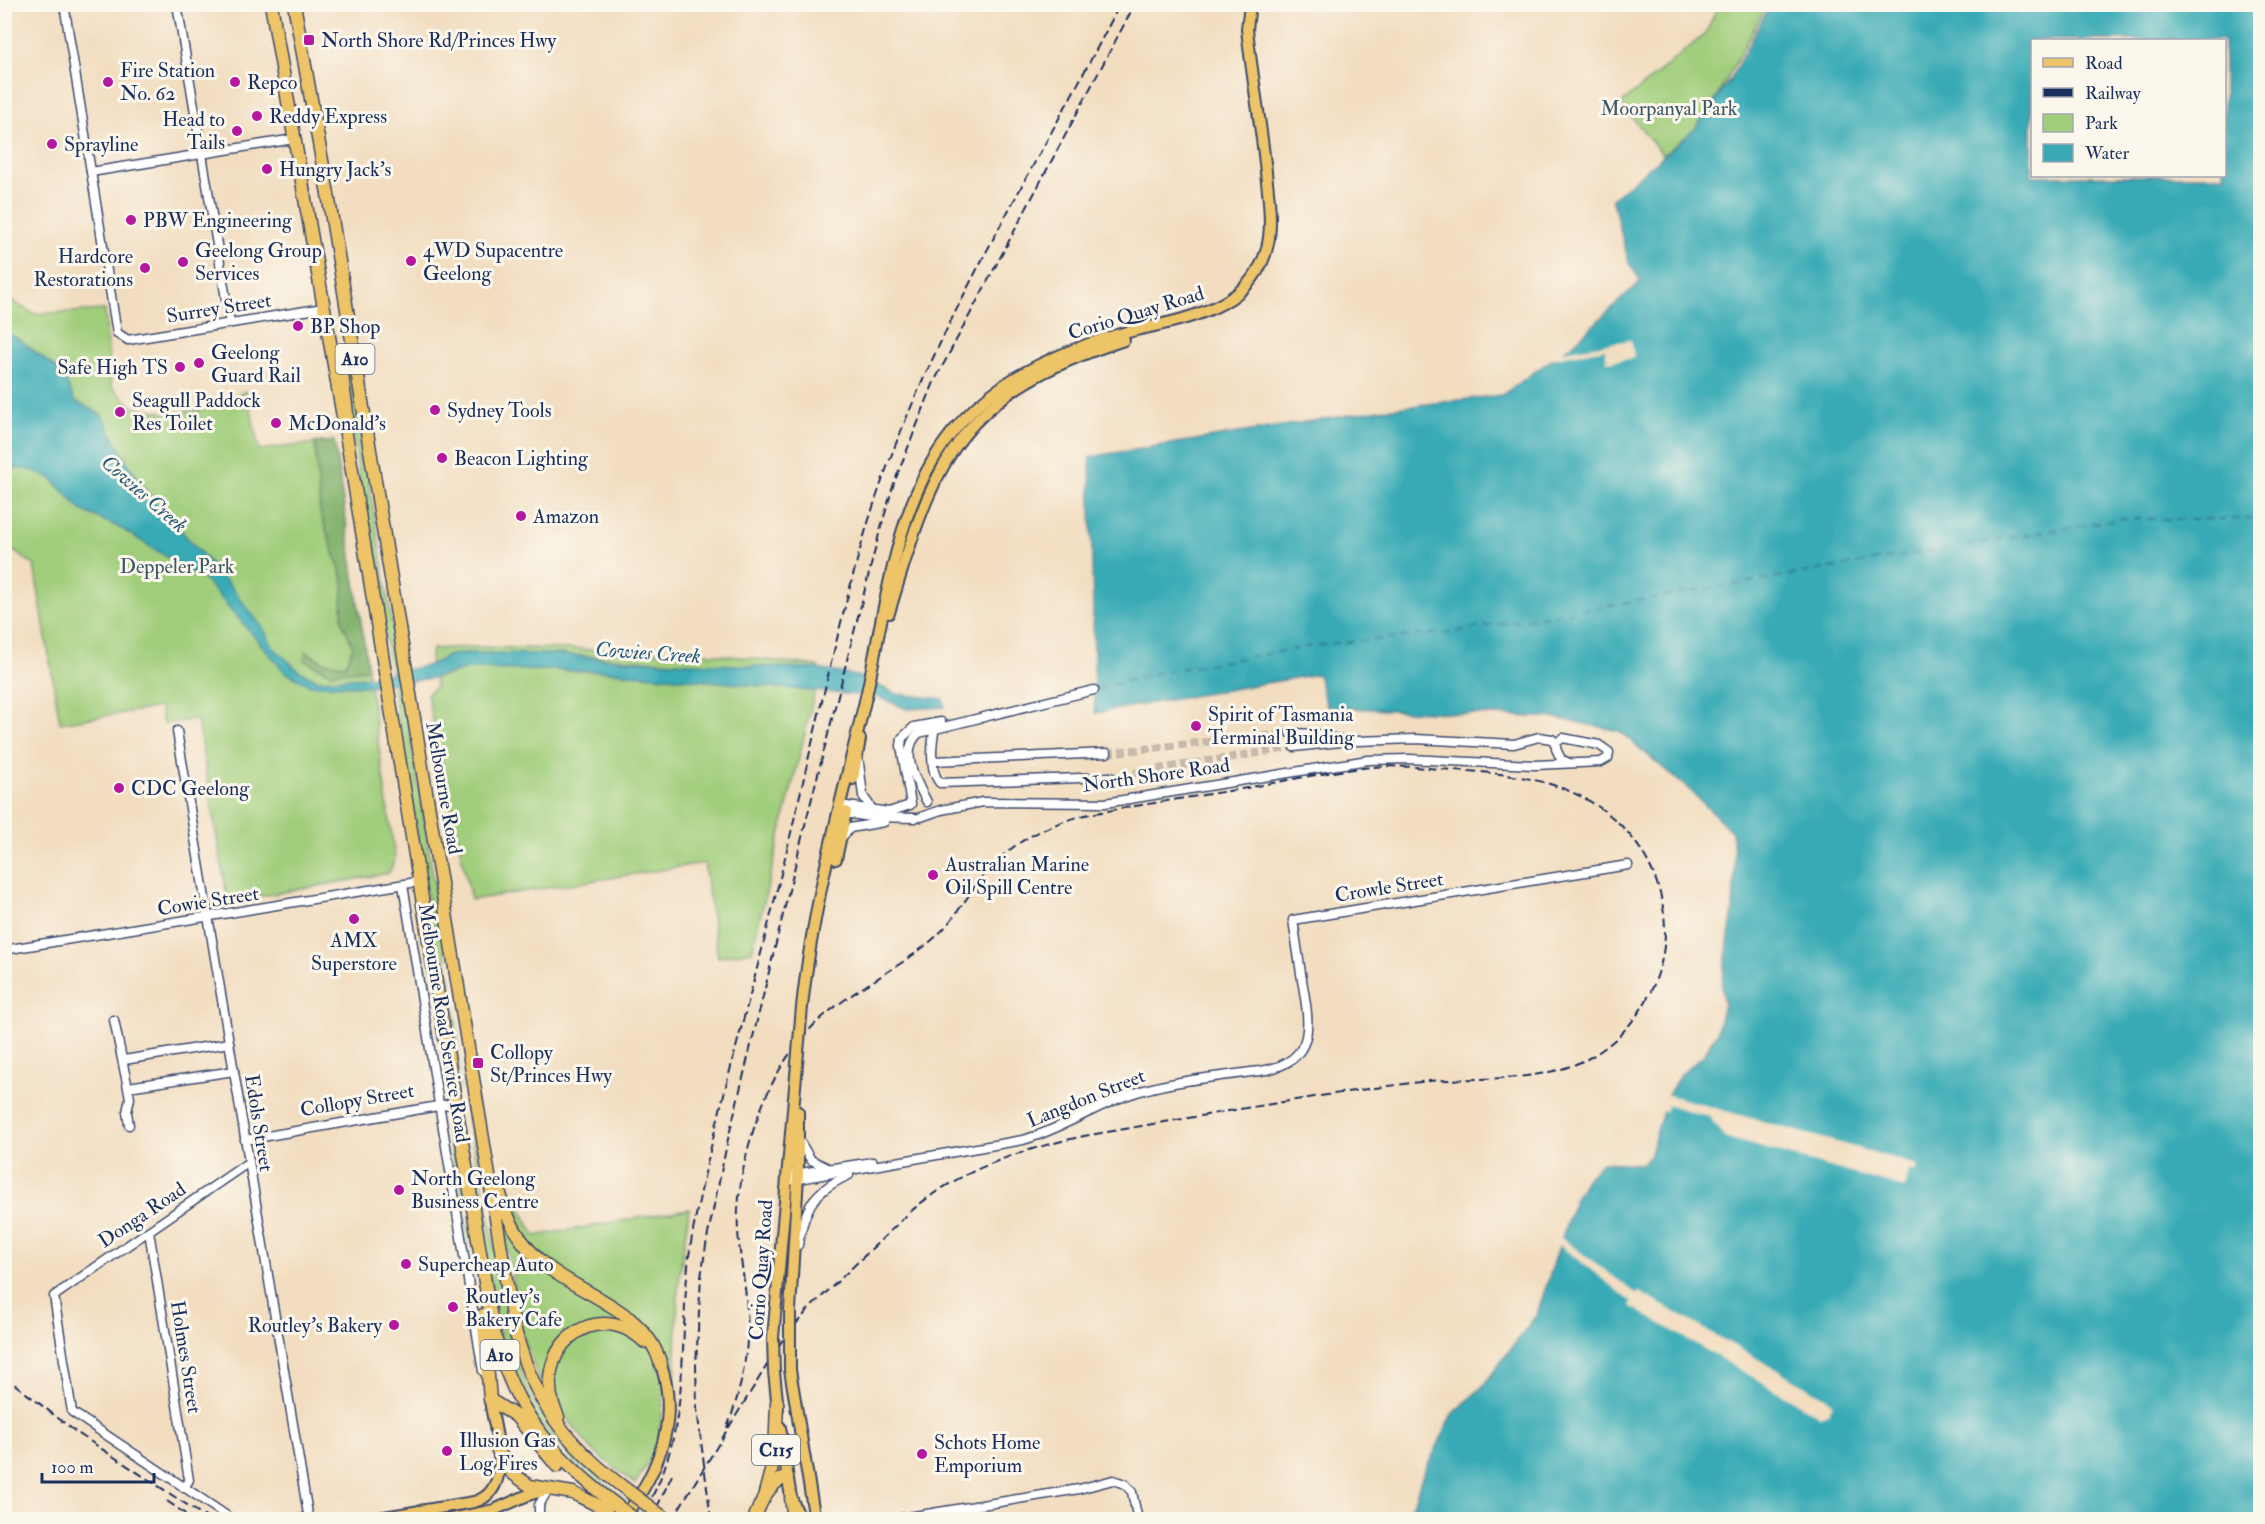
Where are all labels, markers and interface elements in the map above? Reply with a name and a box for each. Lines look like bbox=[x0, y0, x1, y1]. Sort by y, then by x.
place label: North Shore Rd/Princes Hwy bbox=[321, 28, 558, 53]
marker: North Shore Rd/Princes Hwy bbox=[302, 33, 316, 47]
legend bbox=[2031, 39, 2226, 177]
text: Road bbox=[2085, 52, 2123, 75]
place label: Fire Station No. 62 bbox=[120, 58, 215, 106]
place label: Repco bbox=[247, 70, 297, 96]
marker: Fire Station No. 62 bbox=[101, 75, 115, 89]
marker: Repco bbox=[228, 75, 242, 89]
text: Railway bbox=[2085, 82, 2142, 105]
park label: Moorpanyal Park bbox=[1601, 96, 1738, 122]
place label: Reddy Express bbox=[269, 104, 387, 130]
place label: Head to Tails bbox=[162, 107, 225, 155]
marker: Reddy Express bbox=[250, 109, 264, 123]
text: Park bbox=[2085, 112, 2118, 135]
marker: Head to Tails bbox=[230, 124, 244, 138]
place label: Sprayline bbox=[64, 132, 138, 158]
marker: Sprayline bbox=[45, 137, 59, 151]
text: Water bbox=[2084, 142, 2129, 165]
place label: Hungry Jack's bbox=[279, 157, 391, 182]
marker: Hungry Jack's bbox=[260, 162, 274, 176]
place label: PBW Engineering bbox=[143, 208, 293, 233]
marker: PBW Engineering bbox=[124, 213, 138, 227]
place label: Geelong Group Services bbox=[195, 238, 322, 286]
place label: 4WD Supacentre Geelong bbox=[423, 238, 563, 286]
place label: Hardcore Restorations bbox=[33, 244, 133, 292]
marker: 4WD Supacentre Geelong bbox=[404, 254, 418, 268]
marker: Geelong Group Services bbox=[176, 255, 190, 269]
marker: Hardcore Restorations bbox=[138, 261, 152, 275]
street label: Corio Quay Road bbox=[1065, 280, 1207, 346]
street label: Surrey Street bbox=[165, 287, 274, 329]
place label: BP Shop bbox=[310, 314, 380, 340]
marker: BP Shop bbox=[291, 319, 305, 333]
place label: Geelong Guard Rail bbox=[211, 340, 301, 388]
road number: A10 bbox=[336, 344, 374, 374]
place label: Safe High TS bbox=[57, 355, 168, 380]
marker: Geelong Guard Rail bbox=[192, 356, 206, 370]
marker: Safe High TS bbox=[173, 360, 187, 374]
place label: Seagull Paddock Res Toilet bbox=[132, 388, 261, 436]
place label: Sydney Tools bbox=[447, 398, 552, 423]
marker: Sydney Tools bbox=[428, 403, 442, 417]
marker: Seagull Paddock Res Toilet bbox=[113, 405, 127, 419]
place label: McDonald's bbox=[288, 411, 386, 436]
marker: McDonald's bbox=[269, 416, 283, 430]
place label: Beacon Lighting bbox=[454, 446, 589, 471]
water label: Cowies Creek bbox=[95, 449, 193, 539]
marker: Beacon Lighting bbox=[435, 451, 449, 465]
place label: Amazon bbox=[532, 504, 599, 529]
marker: Amazon bbox=[514, 509, 528, 523]
park label: Deppeler Park bbox=[120, 554, 235, 580]
water label: Cowies Creek bbox=[594, 636, 702, 670]
place label: Spirit of Tasmania Terminal Building bbox=[1208, 702, 1355, 750]
marker: Spirit of Tasmania Terminal Building bbox=[1189, 719, 1203, 733]
street label: Melbourne Road bbox=[420, 720, 468, 856]
street label: North Shore Road bbox=[1081, 752, 1232, 798]
place label: CDC Geelong bbox=[131, 776, 250, 801]
marker: CDC Geelong bbox=[112, 781, 126, 795]
place label: Australian Marine Oil Spill Centre bbox=[944, 852, 1089, 901]
street label: Crowle Street bbox=[1333, 866, 1445, 908]
marker: Australian Marine Oil Spill Centre bbox=[926, 868, 940, 882]
street label: Cowie Street bbox=[155, 881, 261, 921]
street label: Melbourne Road Service Road bbox=[413, 902, 475, 1145]
marker: AMX Superstore bbox=[347, 912, 361, 926]
place label: AMX Superstore bbox=[311, 928, 397, 977]
place label: Collopy St/Princes Hwy bbox=[490, 1040, 613, 1088]
marker: Collopy St/Princes Hwy bbox=[471, 1056, 485, 1070]
street label: Langdon Street bbox=[1023, 1063, 1149, 1133]
street label: Edols Street bbox=[239, 1073, 279, 1174]
street label: Collopy Street bbox=[298, 1078, 417, 1123]
place label: North Geelong Business Centre bbox=[411, 1166, 539, 1214]
street label: Donga Road bbox=[93, 1177, 191, 1253]
marker: North Geelong Business Centre bbox=[392, 1183, 406, 1197]
street label: Corio Quay Road bbox=[744, 1199, 778, 1341]
place label: Supercheap Auto bbox=[418, 1252, 554, 1278]
marker: Supercheap Auto bbox=[399, 1257, 413, 1271]
place label: Routley's Bakery Cafe bbox=[465, 1284, 562, 1332]
street label: Holmes Street bbox=[165, 1299, 207, 1416]
marker: Routley's Bakery Cafe bbox=[446, 1300, 460, 1314]
place label: Routley's Bakery bbox=[248, 1313, 383, 1338]
marker: Routley's Bakery bbox=[387, 1318, 401, 1332]
road number: A10 bbox=[480, 1340, 520, 1370]
place label: Illusion Gas Log Fires bbox=[459, 1428, 556, 1476]
place label: Schots Home Emporium bbox=[934, 1430, 1040, 1479]
road number: C115 bbox=[752, 1435, 800, 1465]
marker: Illusion Gas Log Fires bbox=[440, 1444, 454, 1458]
scale bar bbox=[42, 1446, 154, 1484]
marker: Schots Home Emporium bbox=[915, 1447, 929, 1461]
text: 100 m bbox=[51, 1456, 94, 1479]

